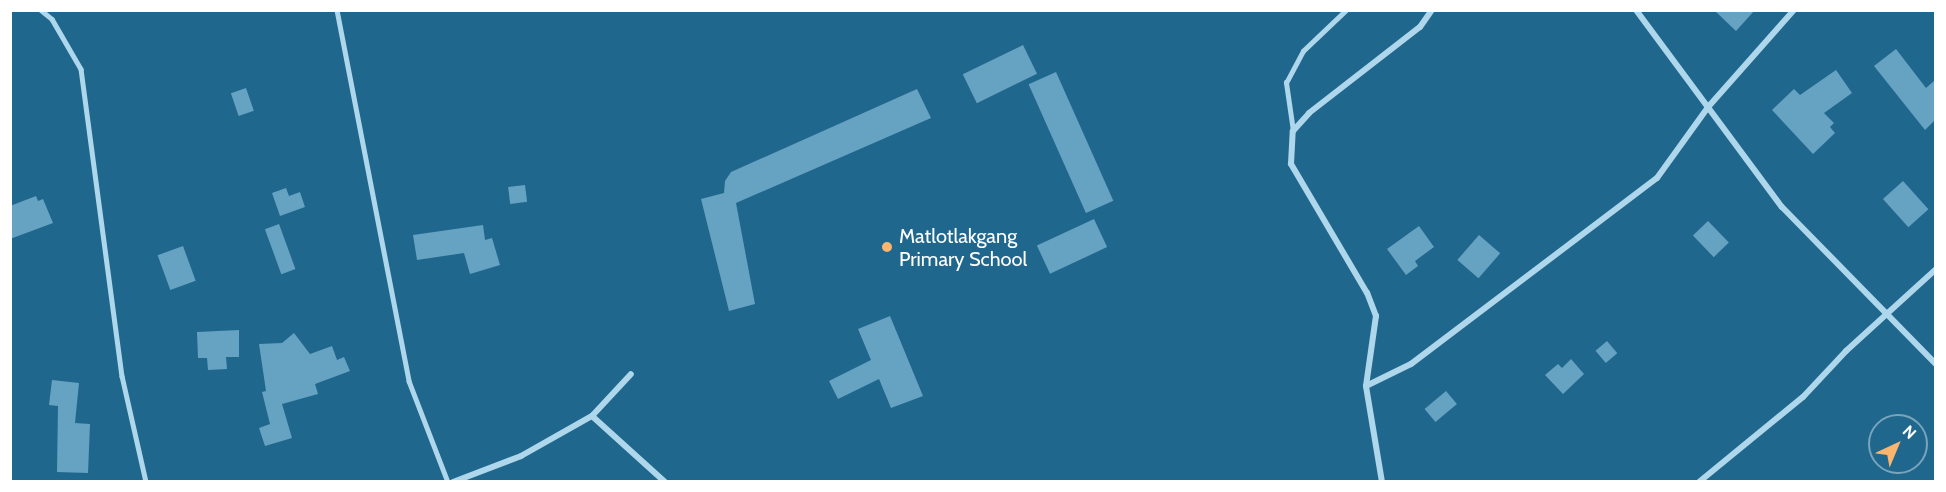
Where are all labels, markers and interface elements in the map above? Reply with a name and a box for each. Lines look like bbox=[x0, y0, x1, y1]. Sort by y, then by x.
place label: Matlotlakgang Primary School bbox=[899, 224, 1027, 271]
marker: Matlotlakgang Primary School bbox=[880, 240, 894, 254]
north arrow bbox=[1868, 414, 1928, 474]
text: N bbox=[1899, 421, 1920, 443]

